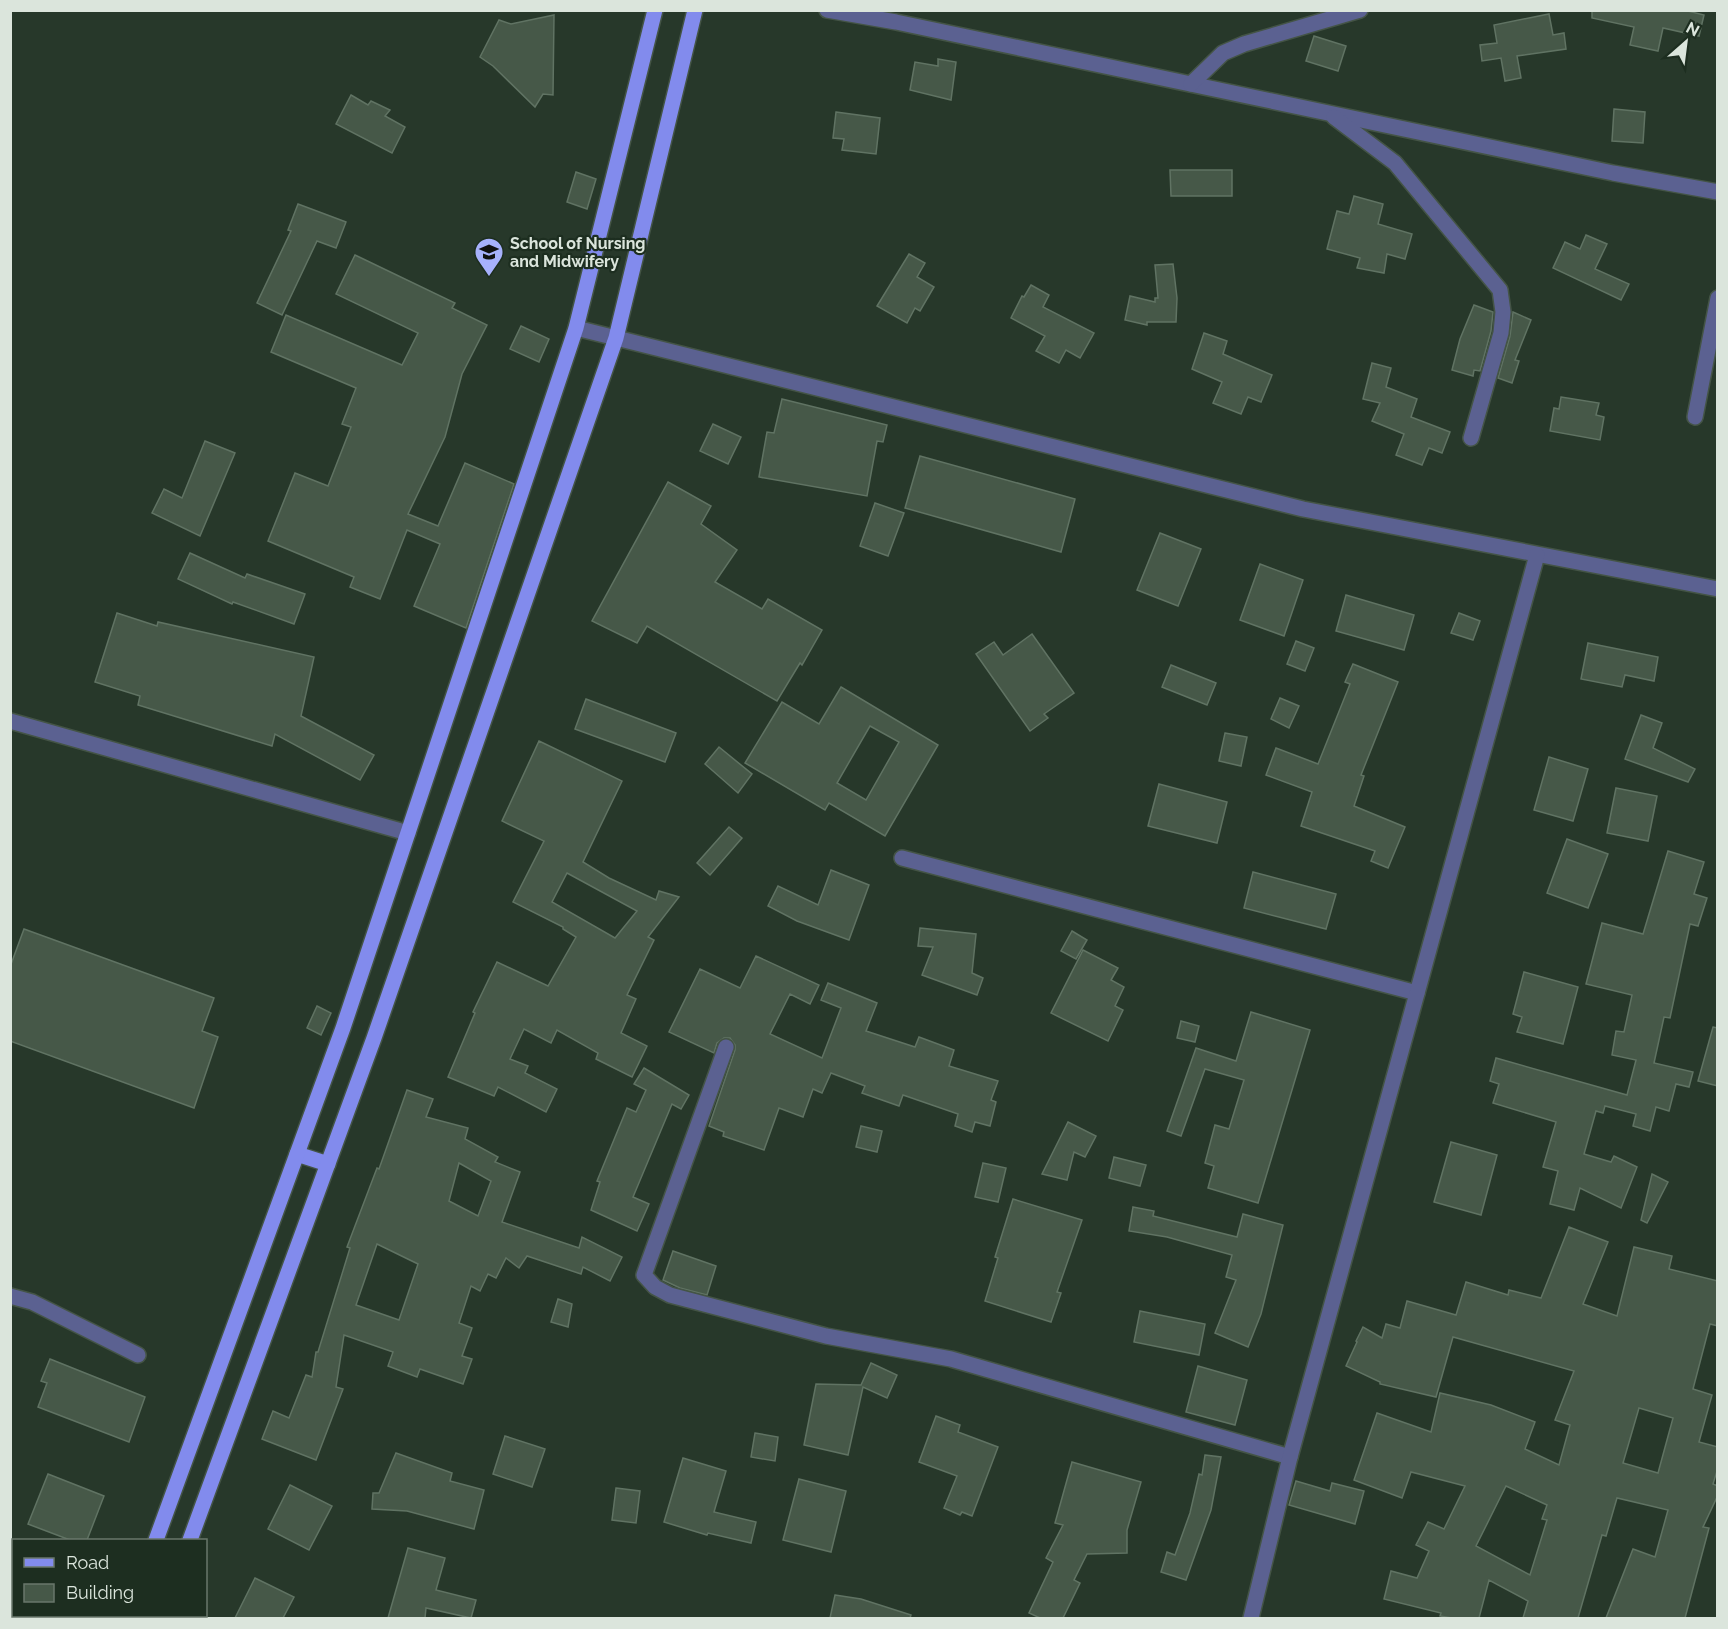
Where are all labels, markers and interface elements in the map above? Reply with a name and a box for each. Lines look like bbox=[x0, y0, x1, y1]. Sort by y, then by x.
north arrow bbox=[1656, 12, 1716, 72]
text: N bbox=[1683, 18, 1703, 40]
place label: School of Nursing and Midwifery bbox=[510, 234, 646, 271]
school or university icon: School of Nursing and Midwifery bbox=[473, 236, 505, 278]
legend bbox=[12, 1539, 207, 1617]
text: Road bbox=[66, 1552, 109, 1573]
text: Building bbox=[66, 1582, 134, 1603]

